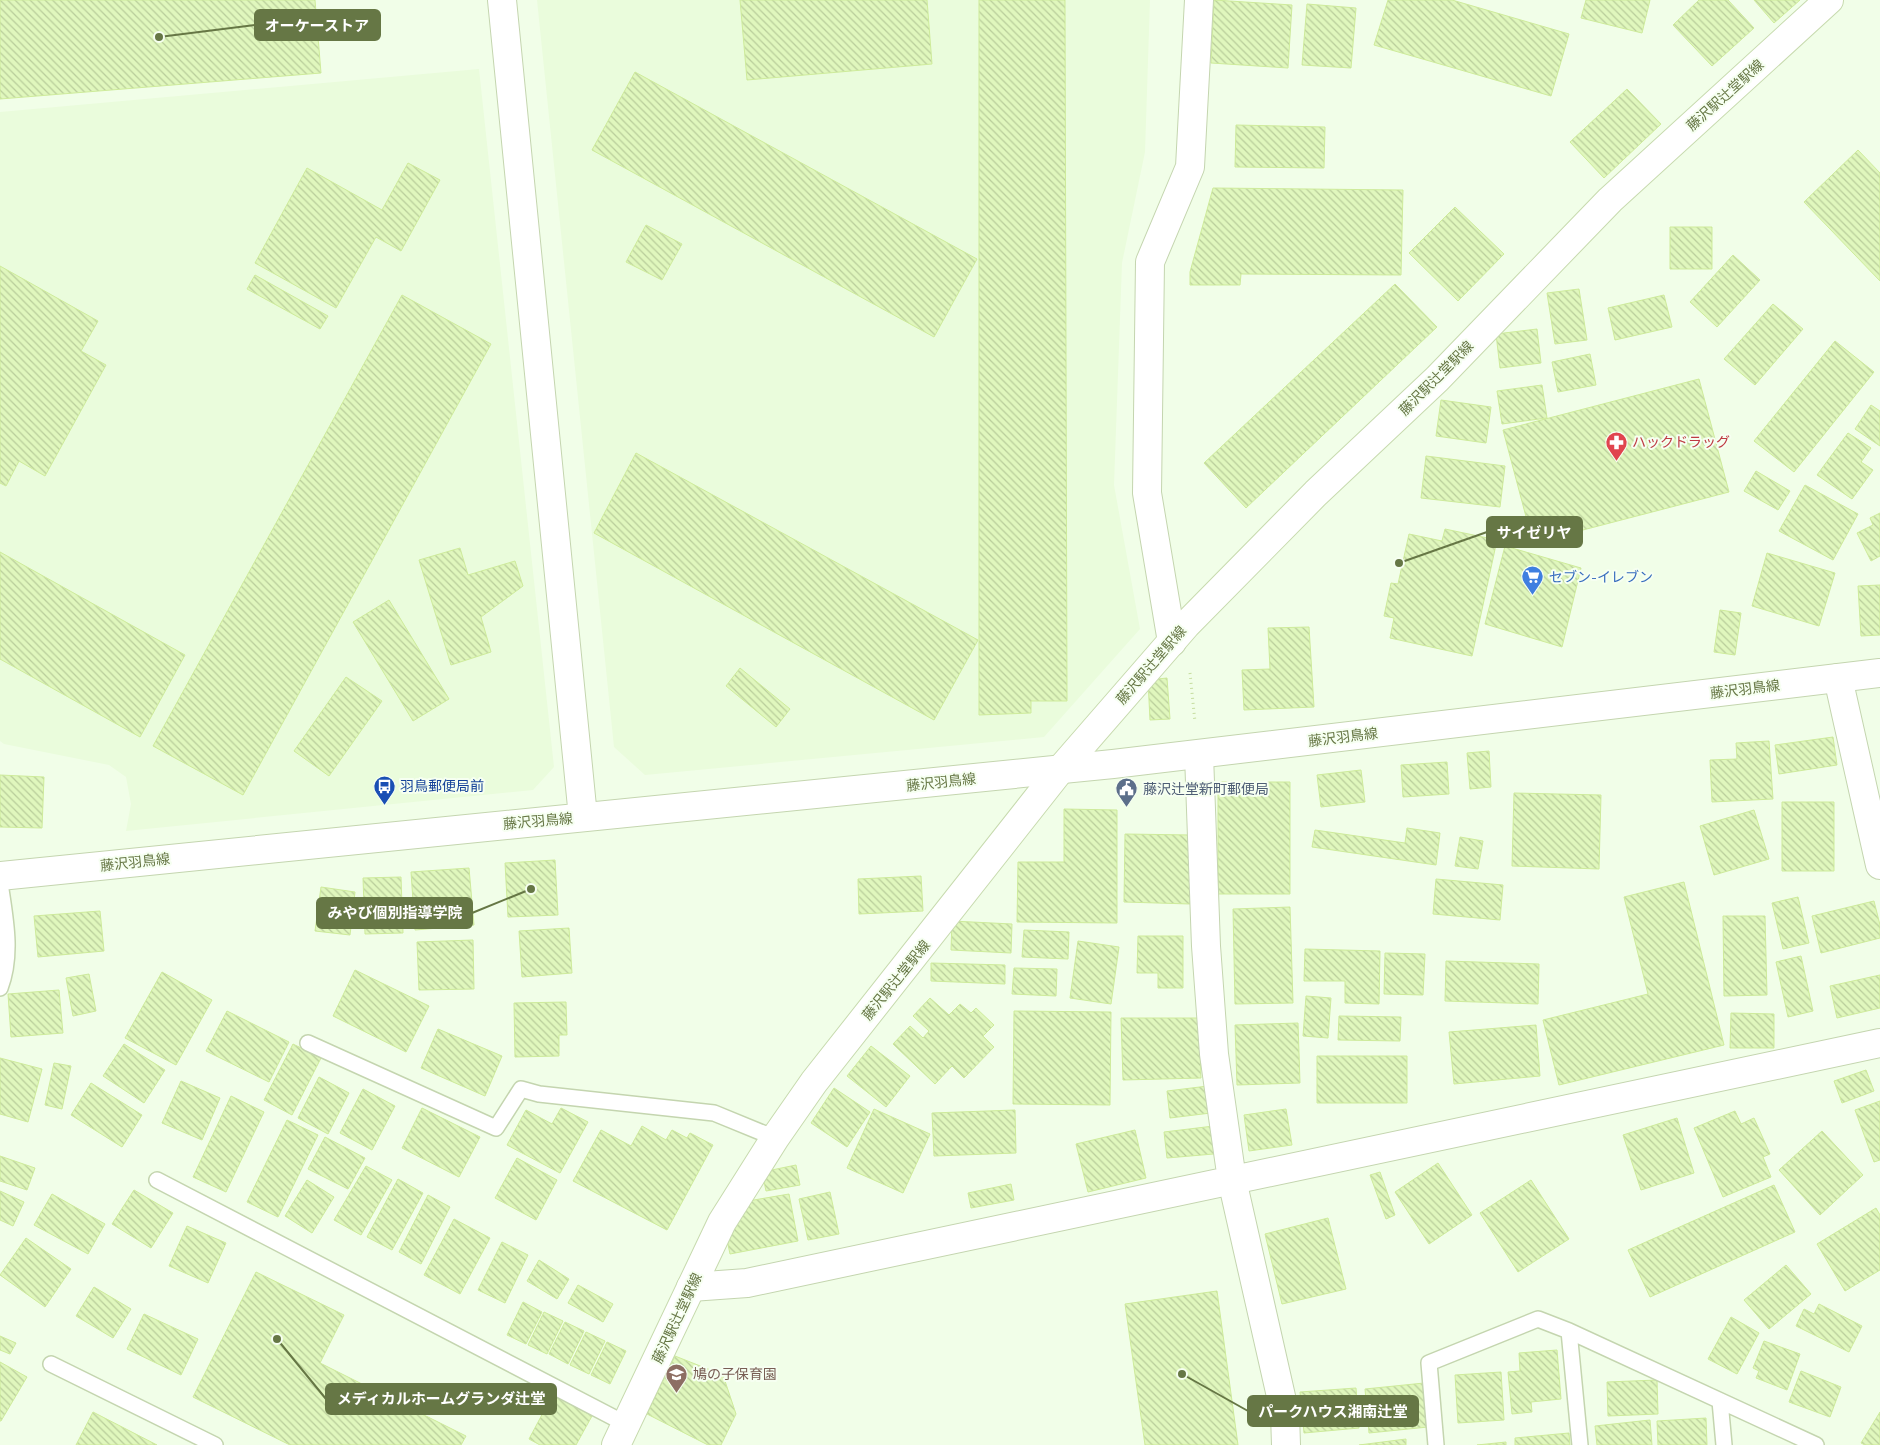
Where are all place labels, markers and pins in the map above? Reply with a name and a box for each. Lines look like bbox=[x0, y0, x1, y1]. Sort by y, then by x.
callout: オーケーストア bbox=[255, 10, 380, 40]
pharmacy icon: ハックドラッグ bbox=[1604, 430, 1628, 461]
place label: ハックドラッグ bbox=[1632, 433, 1730, 451]
callout: サイゼリヤ bbox=[1487, 517, 1582, 547]
supermarket icon: セブン-イレブン bbox=[1521, 565, 1545, 596]
place label: セブン-イレブン bbox=[1549, 568, 1653, 586]
bus stop icon: 羽鳥郵便局前 bbox=[372, 774, 396, 805]
place label: 羽鳥郵便局前 bbox=[400, 777, 484, 795]
public building icon: 藤沢辻堂新町郵便局 bbox=[1115, 777, 1139, 808]
place label: 藤沢辻堂新町郵便局 bbox=[1143, 780, 1269, 798]
callout: みやび個別指導学院 bbox=[317, 898, 472, 928]
school or university icon: 鳩の子保育園 bbox=[665, 1362, 689, 1393]
place label: 鳩の子保育園 bbox=[693, 1365, 777, 1383]
callout: メディカルホームグランダ辻堂 bbox=[326, 1384, 556, 1414]
callout: パークハウス湘南辻堂 bbox=[1248, 1396, 1418, 1426]

